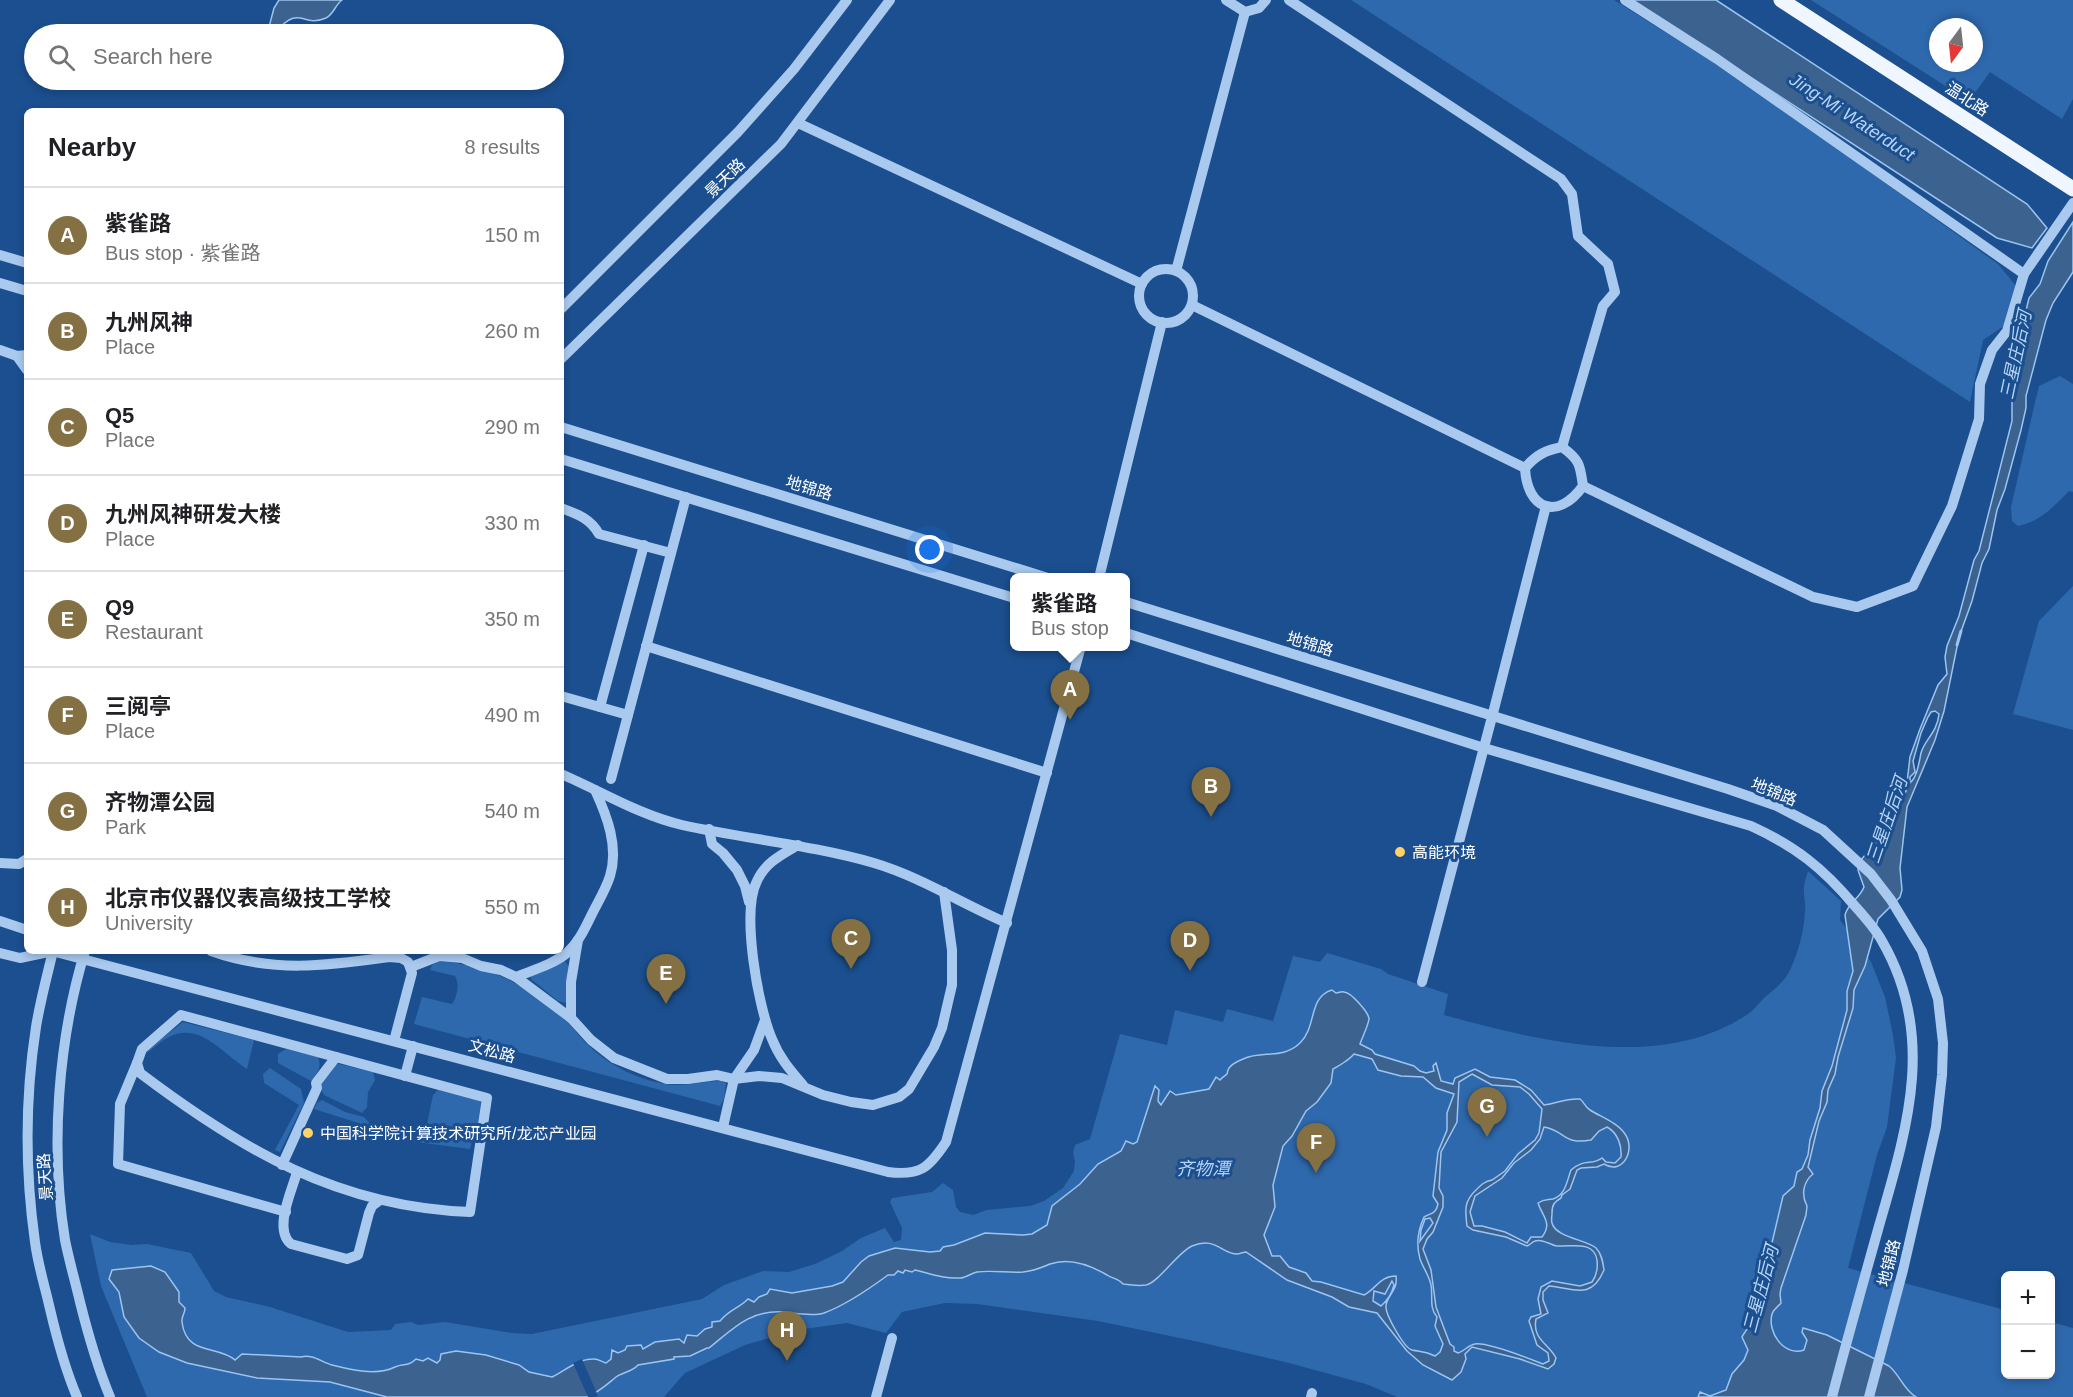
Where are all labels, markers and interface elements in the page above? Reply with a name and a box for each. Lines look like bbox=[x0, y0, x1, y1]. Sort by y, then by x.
north arrow bbox=[1929, 18, 1983, 72]
search box bbox=[24, 24, 564, 90]
icon: search bbox=[45, 41, 78, 74]
text: Search here bbox=[93, 44, 213, 69]
water label: Jing-Mi Waterduct bbox=[1785, 69, 1919, 165]
street label: 温北路 bbox=[1942, 79, 1992, 119]
text: Nearby bbox=[48, 132, 136, 162]
text: 8 results bbox=[464, 136, 540, 158]
street label: 景天路 bbox=[702, 155, 748, 201]
text: 紫雀路 bbox=[105, 211, 171, 236]
text: A bbox=[60, 224, 75, 246]
text: 150 m bbox=[484, 224, 540, 246]
text: Bus stop · 紫雀路 bbox=[105, 242, 261, 264]
water label: 三星庄后河 bbox=[1997, 306, 2036, 401]
text: 九州风神 bbox=[105, 310, 193, 335]
text: B bbox=[60, 320, 75, 342]
text: 260 m bbox=[484, 320, 540, 342]
text: Place bbox=[105, 336, 155, 358]
text: Q5 bbox=[105, 403, 134, 428]
text: C bbox=[60, 416, 75, 438]
text: 290 m bbox=[484, 416, 540, 438]
text: Place bbox=[105, 429, 155, 451]
street label: 地锦路 bbox=[784, 473, 834, 503]
text: 九州风神研发大楼 bbox=[105, 502, 281, 527]
text: D bbox=[60, 512, 75, 534]
text: 330 m bbox=[484, 512, 540, 534]
text: Place bbox=[105, 528, 155, 550]
your location bbox=[915, 535, 944, 564]
popup bbox=[1010, 573, 1130, 651]
text: 紫雀路 bbox=[1031, 591, 1097, 616]
text: Q9 bbox=[105, 595, 134, 620]
text: E bbox=[61, 608, 74, 630]
text: 350 m bbox=[484, 608, 540, 630]
text: Bus stop bbox=[1031, 617, 1109, 639]
text: Restaurant bbox=[105, 621, 203, 643]
street label: 地锦路 bbox=[1285, 629, 1335, 659]
pin: A bbox=[1050, 670, 1090, 720]
text: 三阅亭 bbox=[105, 694, 171, 719]
text: F bbox=[61, 704, 74, 726]
text: 490 m bbox=[484, 704, 540, 726]
text: Place bbox=[105, 720, 155, 742]
pin: B bbox=[1192, 768, 1230, 817]
water label: 三星庄后河 bbox=[1863, 771, 1912, 866]
street label: 地锦路 bbox=[1749, 775, 1799, 809]
text: 齐物潭公园 bbox=[105, 790, 215, 815]
text: G bbox=[60, 800, 75, 822]
text: 540 m bbox=[484, 800, 540, 822]
text: Park bbox=[105, 816, 146, 838]
place label: 高能环境 bbox=[1412, 844, 1476, 861]
marker: 高能环境 bbox=[1393, 845, 1407, 859]
text: 北京市仪器仪表高级技工学校 bbox=[105, 886, 391, 911]
text: H bbox=[60, 896, 75, 918]
text: 550 m bbox=[484, 896, 540, 918]
text: University bbox=[105, 912, 193, 934]
pin: C bbox=[832, 920, 870, 969]
pin: D bbox=[1170, 922, 1210, 971]
pin: E bbox=[646, 954, 686, 1004]
street label: 文松路 bbox=[467, 1037, 517, 1065]
pin: G bbox=[1468, 1088, 1506, 1137]
pin: F bbox=[1296, 1124, 1336, 1173]
place label: 中国科学院计算技术研究所/龙芯产业园 bbox=[320, 1125, 596, 1142]
marker: 中国科学院计算技术研究所/龙芯产业园 bbox=[301, 1126, 315, 1140]
street label: 景天路 bbox=[35, 1152, 55, 1202]
water label: 齐物潭 bbox=[1176, 1159, 1233, 1179]
street label: 地锦路 bbox=[1875, 1238, 1903, 1288]
water label: 三星庄后河 bbox=[1740, 1240, 1783, 1335]
map controls bbox=[2001, 1271, 2055, 1379]
button: + bbox=[2001, 1271, 2055, 1325]
pin: H bbox=[768, 1312, 806, 1361]
button: − bbox=[2001, 1325, 2055, 1379]

